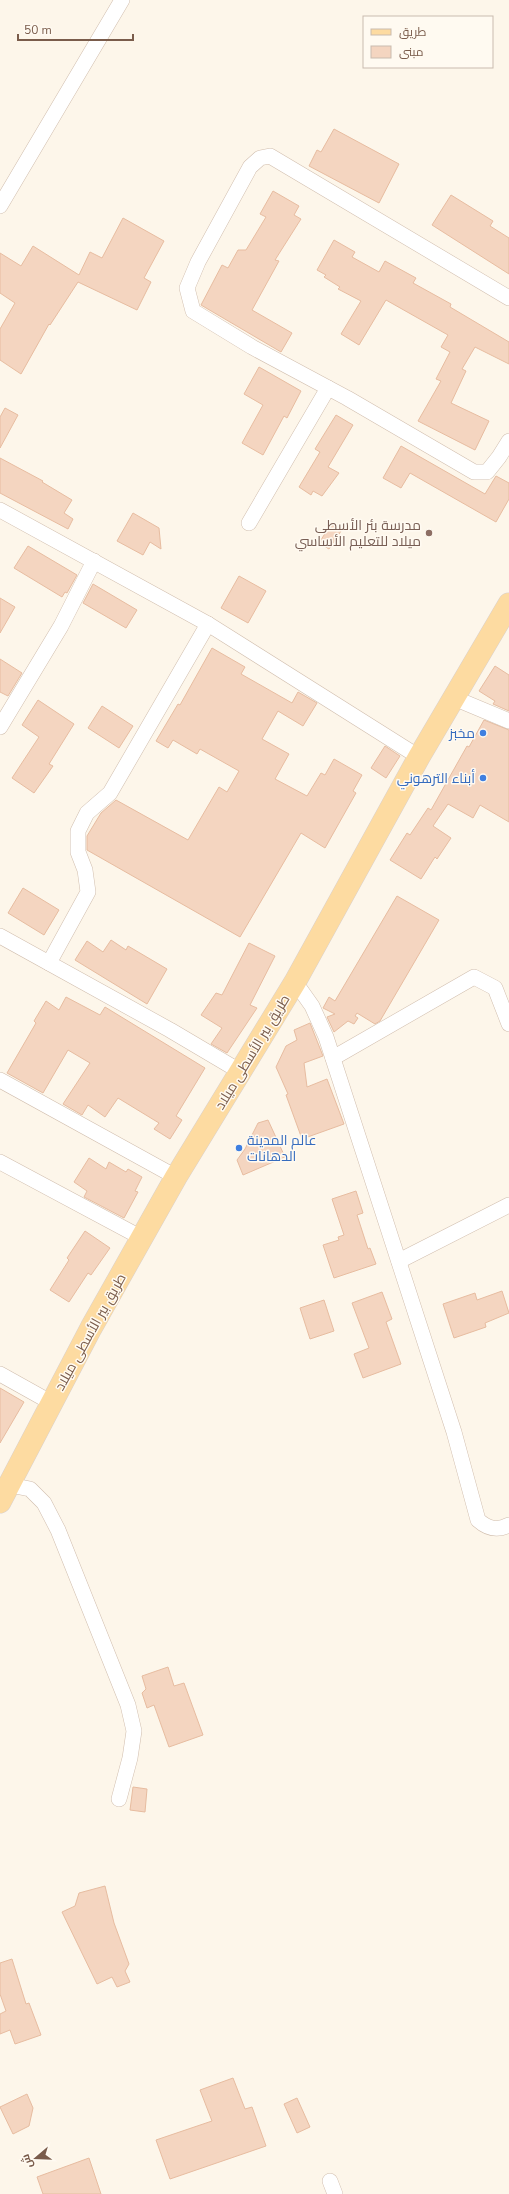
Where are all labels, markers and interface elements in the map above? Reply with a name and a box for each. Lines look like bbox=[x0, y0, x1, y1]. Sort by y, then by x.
scale bar bbox=[18, 16, 133, 42]
legend bbox=[363, 16, 493, 68]
text: 50 m bbox=[24, 22, 52, 38]
text: طريق bbox=[399, 24, 427, 40]
text: مبنى bbox=[399, 44, 424, 60]
place label: مدرسة بئر الأسطى ميلاد للتعليم الأساسي bbox=[295, 516, 421, 552]
marker: مدرسة بئر الأسطى ميلاد للتعليم الأساسي bbox=[424, 528, 434, 538]
place label: مخبز bbox=[448, 724, 475, 743]
marker: مخبز bbox=[478, 728, 488, 738]
place label: أبناء الترهوني bbox=[397, 769, 475, 790]
marker: أبناء الترهوني bbox=[478, 773, 488, 783]
street label: طريق بير الأسطى ميلاد bbox=[210, 991, 294, 1113]
place label: عالم المدينة الدهانات bbox=[247, 1131, 317, 1166]
marker: عالم المدينة الدهانات bbox=[234, 1143, 244, 1153]
street label: طريق بير الأسطى ميلاد bbox=[50, 1270, 131, 1394]
north arrow bbox=[16, 2138, 56, 2178]
text: ش bbox=[18, 2152, 36, 2170]

